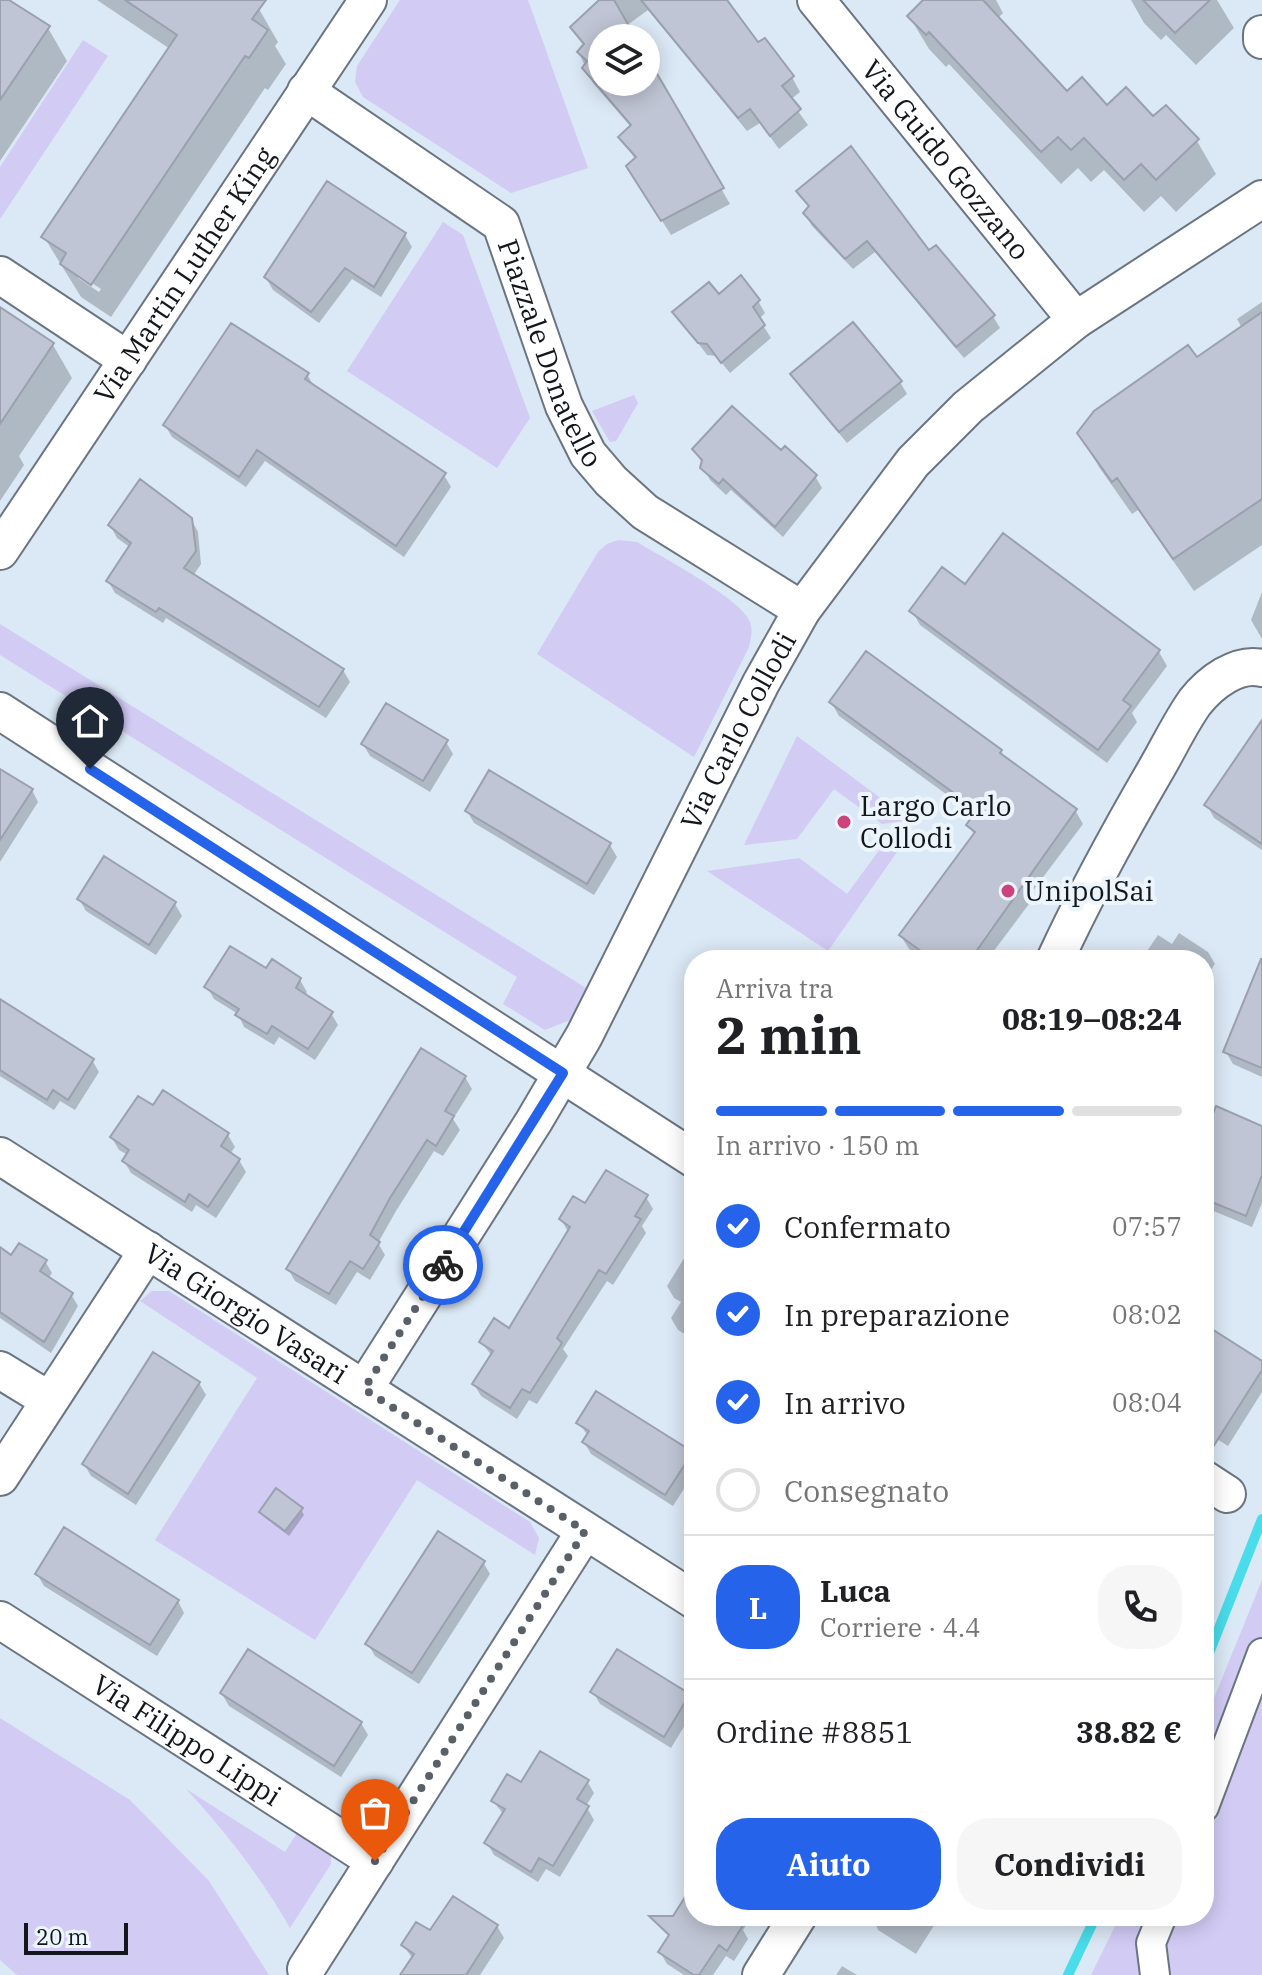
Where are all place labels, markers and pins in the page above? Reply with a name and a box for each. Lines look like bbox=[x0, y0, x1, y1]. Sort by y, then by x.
pin bbox=[56, 687, 124, 769]
place label: Largo Carlo Collodi bbox=[860, 787, 1011, 856]
marker: Largo Carlo Collodi bbox=[835, 813, 853, 831]
place label: UnipolSai bbox=[1024, 872, 1154, 909]
marker: UnipolSai bbox=[999, 882, 1017, 900]
pin bbox=[341, 1779, 409, 1861]

